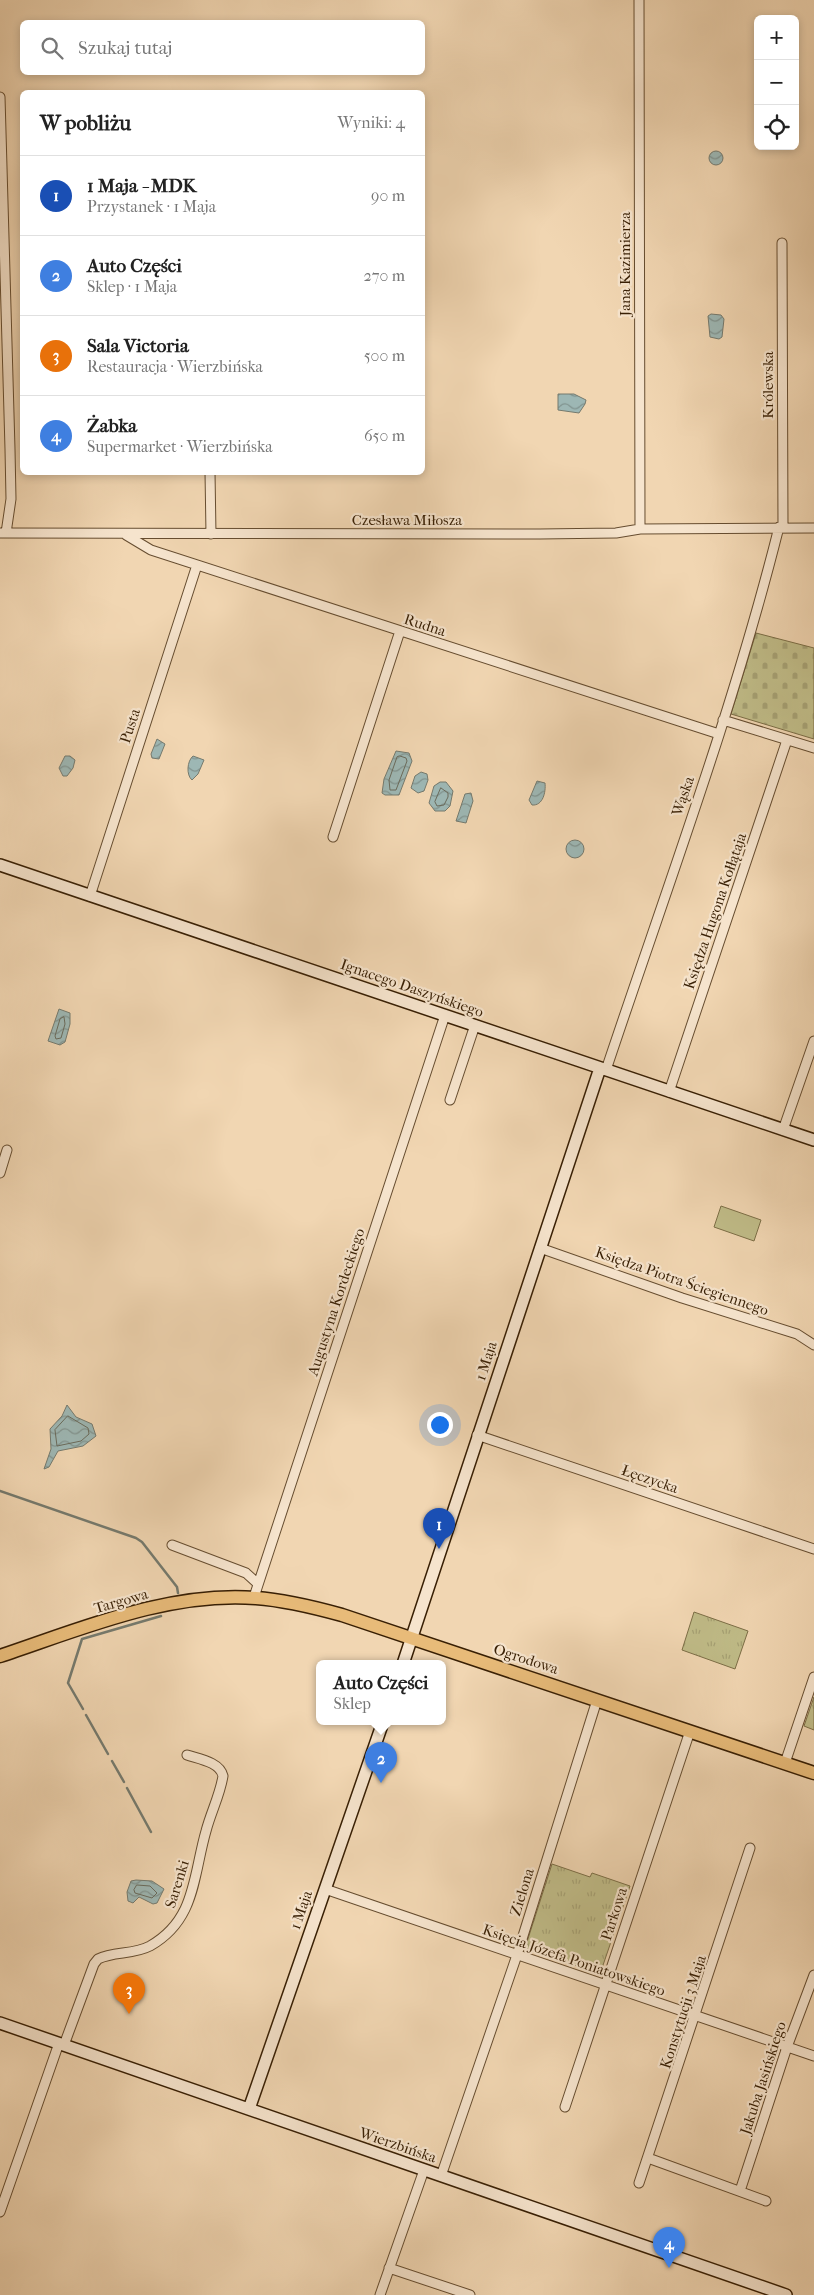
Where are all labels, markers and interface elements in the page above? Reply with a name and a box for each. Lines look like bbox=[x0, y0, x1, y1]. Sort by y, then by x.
map controls bbox=[754, 15, 799, 150]
button: + bbox=[754, 15, 799, 60]
search box bbox=[20, 20, 425, 75]
icon: search bbox=[38, 34, 66, 62]
text: Szukaj tutaj bbox=[78, 37, 172, 59]
button: − bbox=[754, 60, 799, 105]
button: locate bbox=[754, 105, 799, 150]
text: W pobliżu bbox=[40, 111, 131, 135]
text: Wyniki: 4 bbox=[337, 113, 405, 132]
text: 1 Maja - MDK bbox=[87, 175, 196, 197]
text: 1 bbox=[53, 186, 59, 205]
text: 90 m bbox=[371, 186, 405, 205]
text: Przystanek · 1 Maja bbox=[87, 197, 216, 216]
street label: Jana Kazimierza bbox=[616, 211, 634, 317]
text: Auto Części bbox=[87, 255, 182, 277]
text: 2 bbox=[52, 266, 60, 285]
text: 270 m bbox=[364, 266, 405, 285]
text: Sklep · 1 Maja bbox=[87, 277, 177, 296]
text: Sala Victoria bbox=[87, 335, 189, 357]
text: 3 bbox=[53, 346, 59, 365]
text: 500 m bbox=[364, 346, 405, 365]
street label: Królewska bbox=[759, 350, 777, 419]
text: Restauracja · Wierzbińska bbox=[87, 357, 263, 376]
text: Żabka bbox=[87, 415, 137, 437]
text: 4 bbox=[51, 426, 61, 445]
text: 650 m bbox=[364, 426, 405, 445]
text: Supermarket · Wierzbińska bbox=[87, 437, 273, 456]
street label: Czesława Miłosza bbox=[352, 511, 463, 529]
street label: Rudna bbox=[402, 610, 449, 641]
street label: Pusta bbox=[116, 705, 144, 746]
street label: Wąska bbox=[668, 773, 698, 819]
street label: Księdza Hugona Kołłątaja bbox=[680, 829, 751, 992]
street label: Ignacego Daszyńskiego bbox=[338, 955, 486, 1021]
street label: Augustyna Kordeckiego bbox=[303, 1226, 368, 1379]
street label: Księdza Piotra Ściegiennego bbox=[593, 1243, 771, 1319]
street label: 1 Maja bbox=[471, 1338, 501, 1383]
your location bbox=[427, 1412, 453, 1438]
street label: Łęczycka bbox=[619, 1461, 682, 1497]
pin: 1 bbox=[423, 1508, 455, 1549]
street label: Targowa bbox=[92, 1584, 151, 1617]
street label: Ogrodowa bbox=[491, 1640, 562, 1678]
popup bbox=[316, 1660, 446, 1725]
text: Auto Części bbox=[334, 1672, 428, 1694]
text: Sklep bbox=[334, 1694, 371, 1713]
pin: 2 bbox=[365, 1742, 397, 1783]
street label: Sarenki bbox=[161, 1857, 193, 1910]
street label: Zielona bbox=[506, 1865, 538, 1918]
street label: Parkowa bbox=[597, 1884, 631, 1943]
street label: 1 Maja bbox=[286, 1887, 316, 1932]
street label: Księcia Józefa Poniatowskiego bbox=[480, 1920, 668, 2000]
street label: Konstytucji 3 Maja bbox=[656, 1952, 710, 2071]
pin: 3 bbox=[113, 1973, 145, 2014]
street label: Jakuba Jasińskiego bbox=[736, 2019, 790, 2138]
street label: Wierzbińska bbox=[356, 2123, 440, 2167]
pin: 4 bbox=[653, 2227, 685, 2268]

